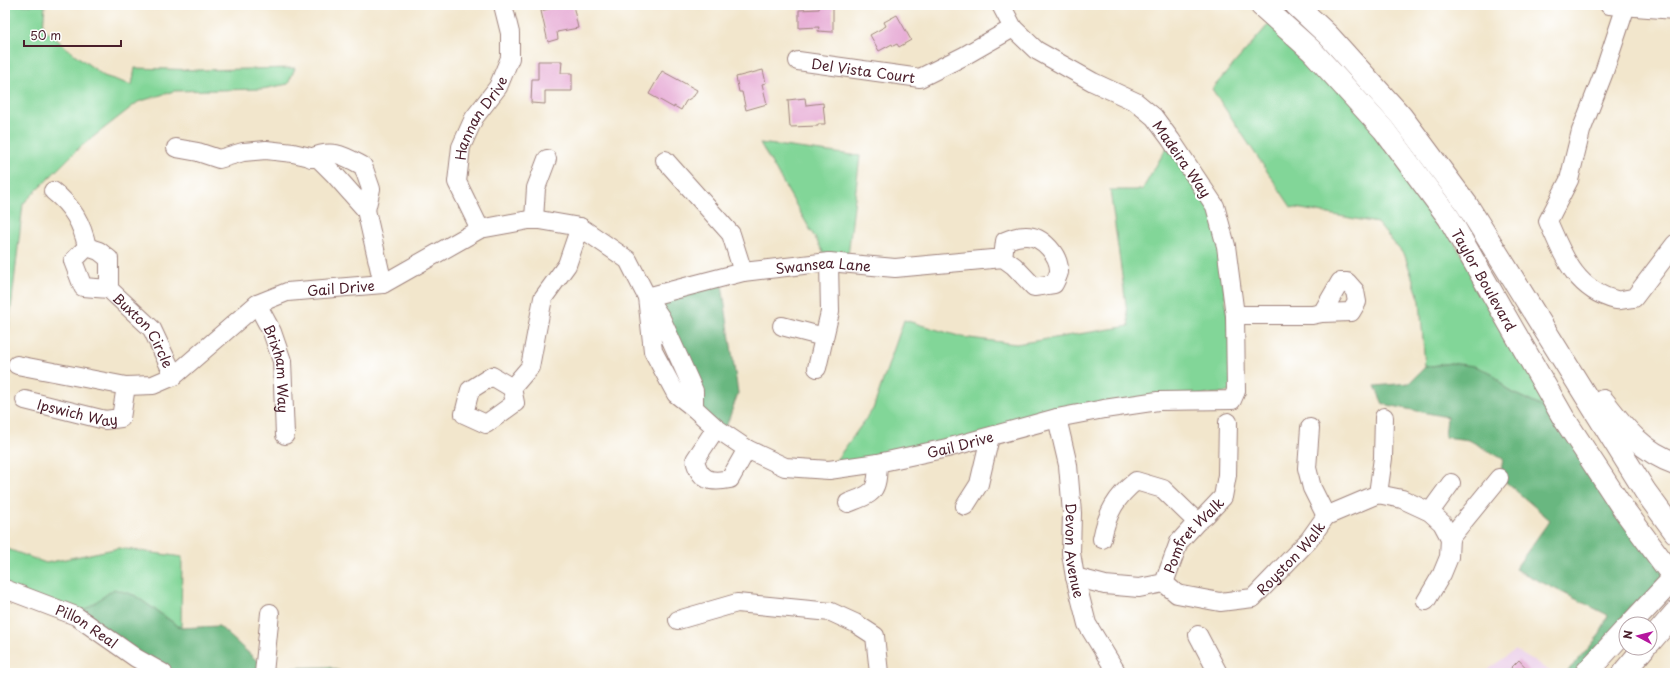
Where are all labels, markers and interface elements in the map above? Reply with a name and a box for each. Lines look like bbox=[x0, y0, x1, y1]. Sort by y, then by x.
scale bar bbox=[24, 22, 121, 48]
text: 50 m bbox=[30, 26, 61, 44]
street label: Del Vista Court bbox=[810, 52, 917, 88]
street label: Hannan Drive bbox=[449, 73, 512, 161]
street label: Madeira Way bbox=[1148, 116, 1216, 202]
street label: Taylor Boulevard bbox=[1447, 225, 1522, 335]
street label: Swansea Lane bbox=[774, 251, 872, 279]
street label: Gail Drive bbox=[306, 274, 375, 301]
street label: Buxton Circle bbox=[108, 287, 179, 371]
street label: Brixham Way bbox=[259, 320, 295, 414]
street label: Ipswich Way bbox=[35, 393, 119, 431]
street label: Gail Drive bbox=[925, 425, 996, 463]
street label: Pomfret Walk bbox=[1158, 492, 1229, 576]
street label: Devon Avenue bbox=[1060, 502, 1090, 600]
street label: Royston Walk bbox=[1251, 516, 1330, 599]
street label: Pillon Real bbox=[53, 599, 122, 653]
north arrow bbox=[1618, 616, 1658, 656]
text: N bbox=[1619, 629, 1637, 640]

